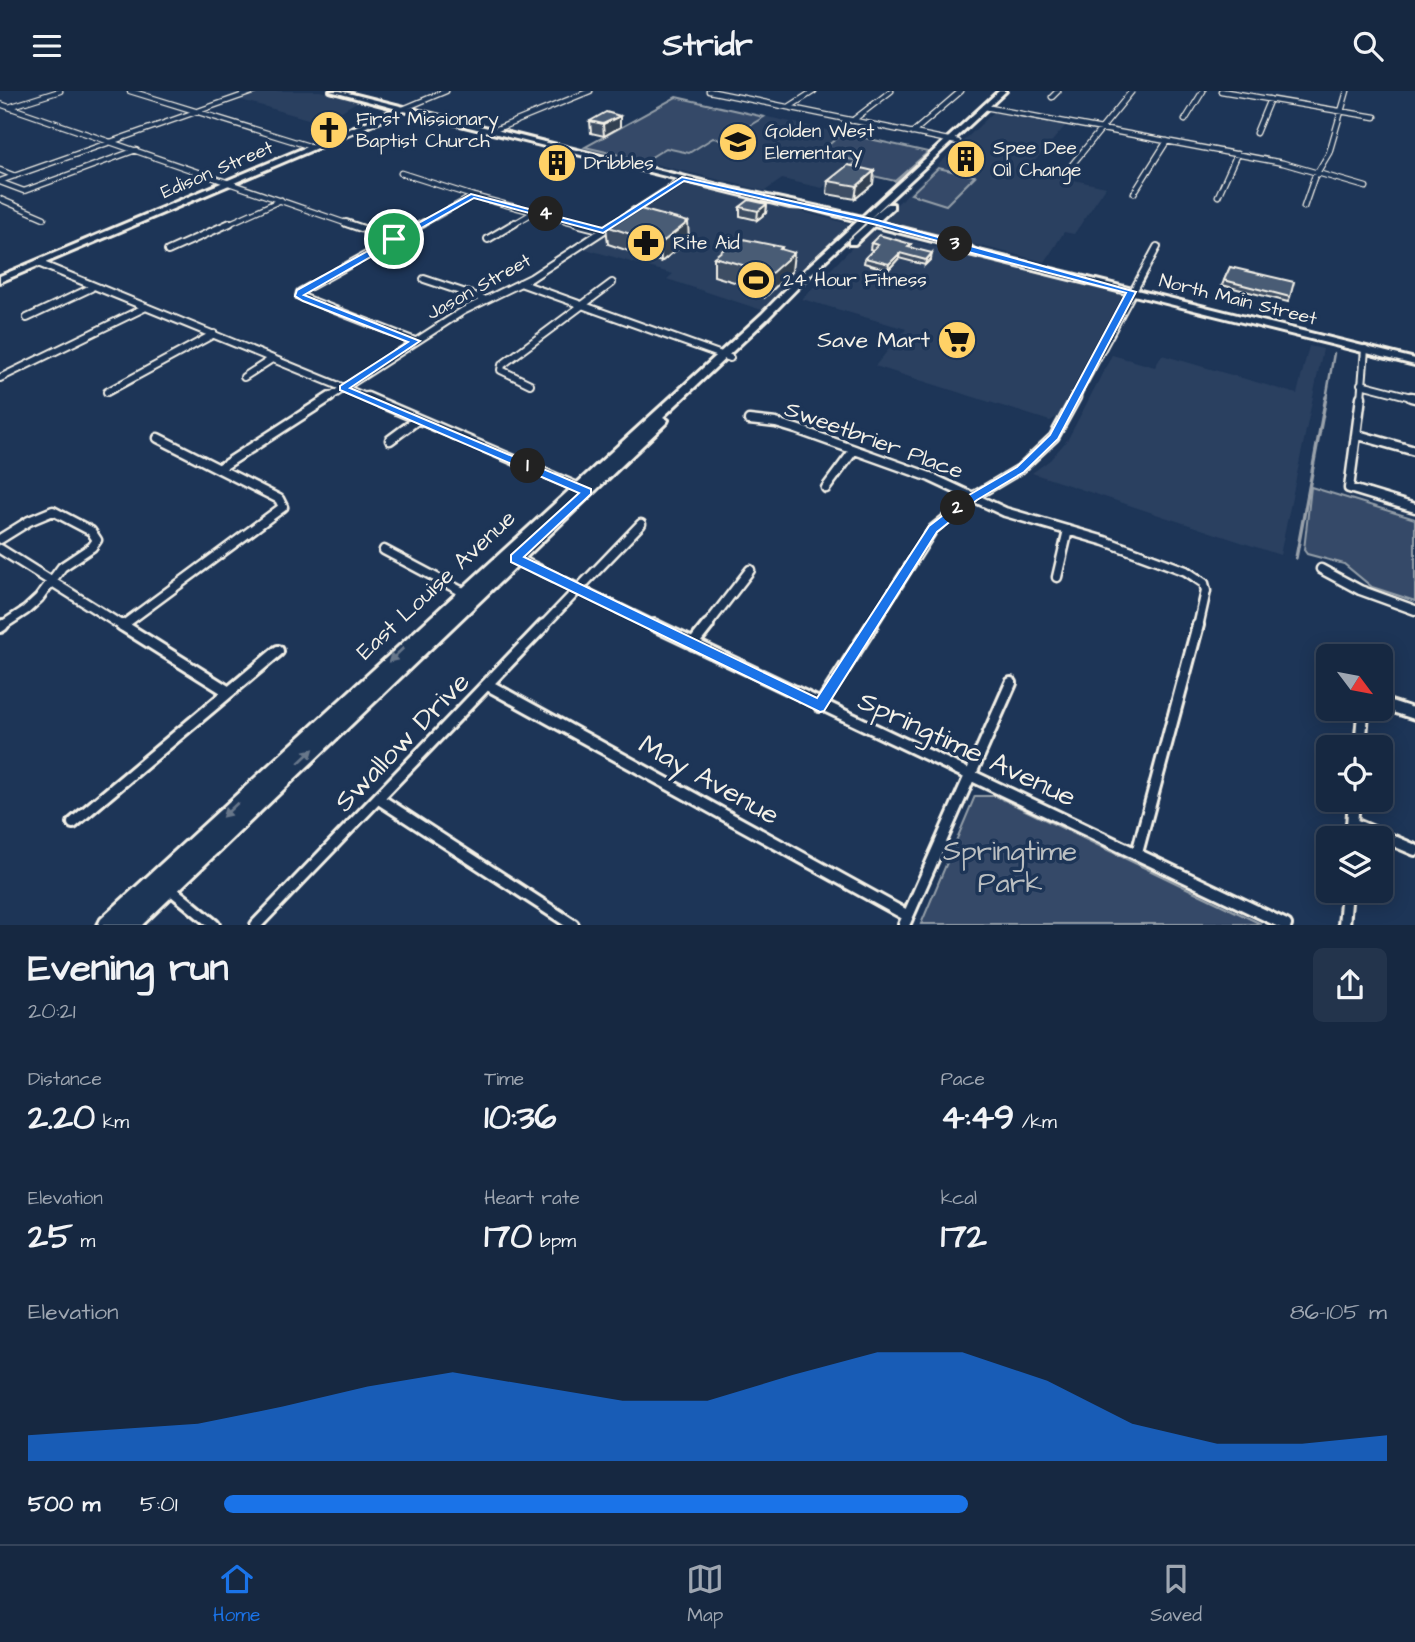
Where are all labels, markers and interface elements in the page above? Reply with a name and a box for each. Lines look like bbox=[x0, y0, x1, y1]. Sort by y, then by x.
text: Stridr bbox=[662, 23, 753, 68]
icon: menu bbox=[28, 27, 66, 65]
icon: search bbox=[1349, 27, 1387, 65]
place label: First Missionary Baptist Church bbox=[356, 106, 499, 155]
church icon: First Missionary Baptist Church bbox=[308, 109, 350, 151]
place label: Golden West Elementary bbox=[765, 118, 875, 168]
school or university icon: Golden West Elementary bbox=[717, 121, 759, 163]
street label: Edison Street bbox=[157, 134, 278, 206]
place label: Spee Dee Oil Change bbox=[993, 135, 1081, 185]
building icon: Spee Dee Oil Change bbox=[945, 138, 987, 180]
building icon: Dribbles bbox=[536, 142, 578, 184]
place label: Dribbles bbox=[584, 150, 654, 177]
pin: 4 bbox=[528, 197, 564, 231]
text: 4 bbox=[539, 200, 552, 227]
pin bbox=[364, 209, 424, 269]
icon: arrive bbox=[375, 220, 413, 258]
pharmacy icon: Rite Aid bbox=[625, 222, 667, 264]
pin: 3 bbox=[937, 227, 972, 261]
place label: Rite Aid bbox=[673, 230, 740, 257]
text: 3 bbox=[950, 230, 959, 257]
street label: Jason Street bbox=[422, 247, 536, 327]
sports icon: 24 Hour Fitness bbox=[735, 259, 777, 301]
place label: 24 Hour Fitness bbox=[783, 267, 927, 294]
street label: North Main Street bbox=[1156, 267, 1320, 333]
supermarket icon: Save Mart bbox=[936, 319, 978, 361]
place label: Save Mart bbox=[817, 324, 931, 356]
street label: Sweetbrier Place bbox=[780, 393, 968, 487]
pin: 1 bbox=[510, 449, 546, 483]
text: 1 bbox=[526, 452, 529, 479]
pin: 2 bbox=[940, 491, 976, 525]
text: 2 bbox=[952, 494, 963, 521]
street label: East Louise Avenue bbox=[349, 503, 523, 667]
north arrow bbox=[1316, 644, 1393, 721]
map controls bbox=[1316, 644, 1393, 903]
one-way arrow bbox=[388, 646, 405, 662]
street label: Swallow Drive bbox=[325, 663, 479, 821]
street label: Springtime Avenue bbox=[851, 681, 1082, 818]
street label: May Avenue bbox=[631, 725, 786, 836]
button: locate bbox=[1316, 735, 1393, 812]
one-way arrow bbox=[297, 748, 314, 764]
one-way arrow bbox=[221, 802, 239, 818]
button: layers bbox=[1316, 826, 1393, 903]
park label: Springtime Park bbox=[943, 832, 1077, 903]
text: Evening run bbox=[28, 943, 229, 995]
button: share bbox=[1313, 948, 1387, 1022]
text: 20:21 bbox=[28, 995, 76, 1027]
text: Distance bbox=[28, 1066, 102, 1093]
text: Time bbox=[484, 1066, 524, 1093]
text: Pace bbox=[941, 1066, 985, 1093]
text: 2.20 bbox=[28, 1093, 95, 1142]
text: 10:36 bbox=[484, 1093, 556, 1142]
text: 4:49 bbox=[941, 1093, 1014, 1142]
text: km bbox=[95, 1109, 129, 1136]
text: /km bbox=[1014, 1109, 1057, 1136]
text: Elevation bbox=[28, 1185, 103, 1212]
text: Heart rate bbox=[484, 1185, 580, 1212]
text: kcal bbox=[941, 1185, 977, 1212]
text: 25 bbox=[28, 1212, 73, 1261]
text: 170 bbox=[484, 1212, 532, 1261]
text: 172 bbox=[941, 1212, 987, 1261]
text: m bbox=[73, 1228, 95, 1255]
text: bpm bbox=[532, 1228, 576, 1255]
text: Elevation bbox=[28, 1296, 119, 1328]
text: 86–105 m bbox=[1290, 1296, 1387, 1328]
text: 500 m bbox=[28, 1488, 100, 1520]
text: 5:01 bbox=[140, 1488, 178, 1520]
tab: Home bbox=[213, 1560, 260, 1629]
tab: Map bbox=[686, 1560, 724, 1629]
tab: Saved bbox=[1150, 1560, 1202, 1629]

